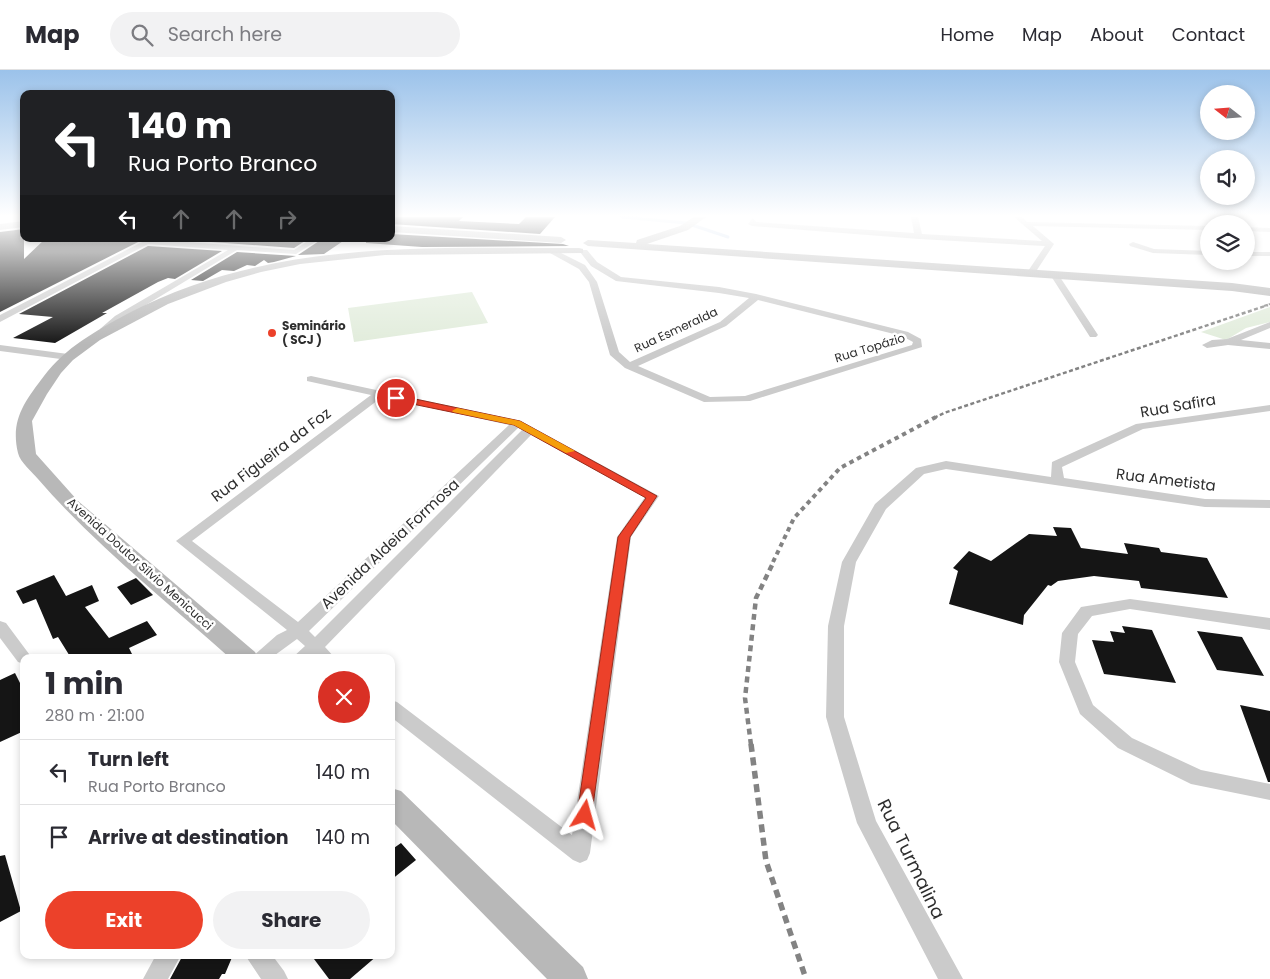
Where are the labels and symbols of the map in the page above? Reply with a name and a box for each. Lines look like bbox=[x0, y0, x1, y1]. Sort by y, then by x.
north arrow bbox=[1200, 85, 1255, 140]
street label: Rua Esmeralda bbox=[631, 303, 720, 356]
place label: Seminário ( SCJ ) bbox=[282, 317, 346, 348]
marker: Seminário ( SCJ ) bbox=[266, 327, 278, 339]
street label: Rua Topázio bbox=[833, 329, 907, 366]
pin bbox=[375, 377, 417, 419]
street label: Rua Safira bbox=[1139, 389, 1217, 422]
street label: Rua Figueira da Foz bbox=[207, 403, 335, 507]
street label: Rua Ametista bbox=[1115, 463, 1217, 496]
street label: Avenida Aldeia Formosa bbox=[316, 474, 463, 613]
street label: Avenida Doutor Sílvio Menicucci bbox=[64, 494, 217, 634]
position arrow bbox=[558, 788, 610, 840]
street label: Rua Turmalina bbox=[872, 795, 951, 923]

